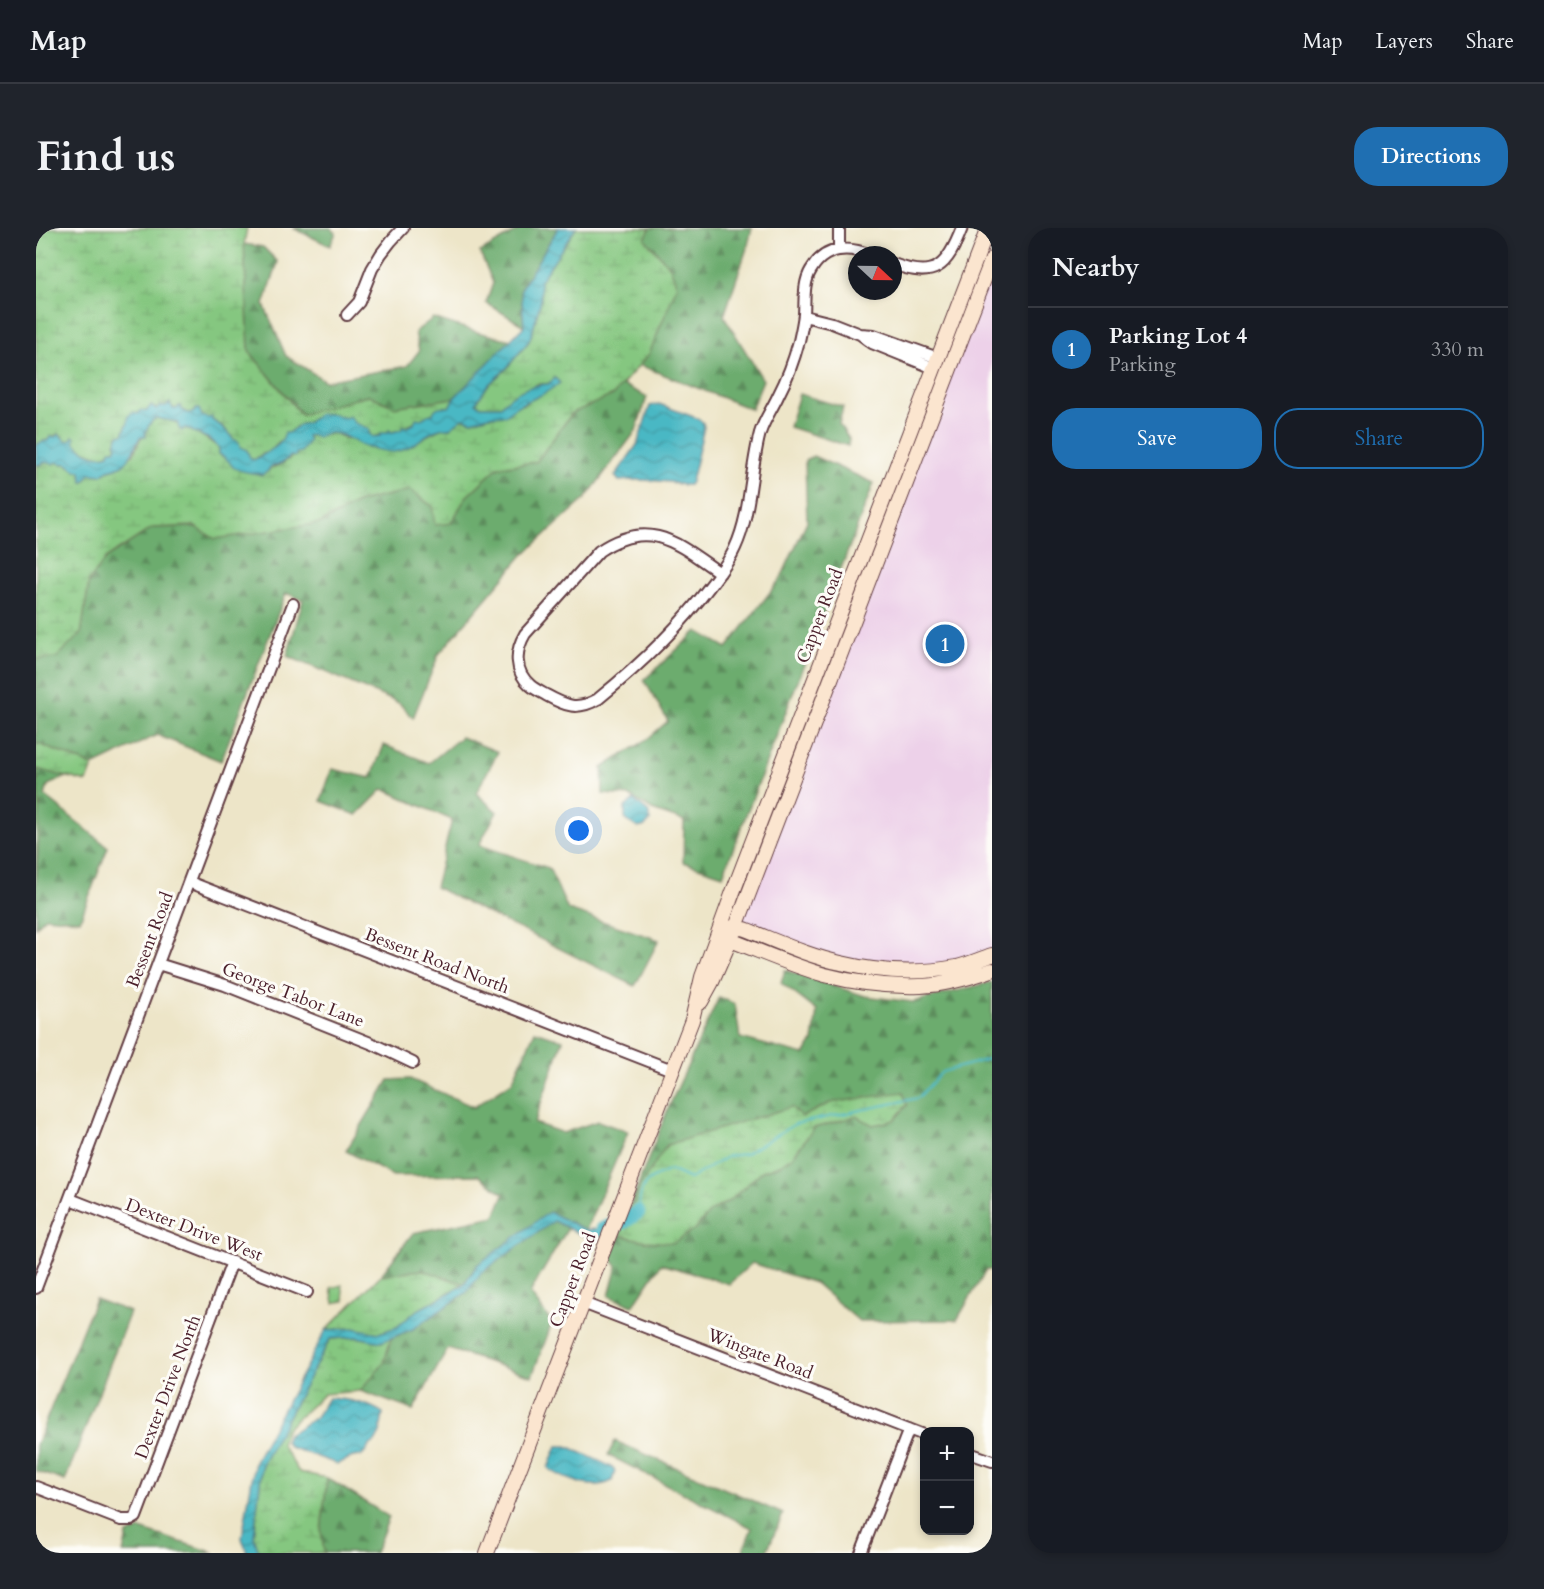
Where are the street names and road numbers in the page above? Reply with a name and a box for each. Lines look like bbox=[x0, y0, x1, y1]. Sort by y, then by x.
street label: Capper Road bbox=[790, 565, 850, 667]
street label: Bessent Road bbox=[120, 888, 180, 992]
street label: Bessent Road North bbox=[361, 922, 513, 1000]
street label: George Tabor Lane bbox=[218, 956, 368, 1034]
street label: Dexter Drive West bbox=[122, 1192, 267, 1268]
street label: Capper Road bbox=[543, 1229, 603, 1331]
street label: Dexter Drive North bbox=[129, 1311, 207, 1463]
street label: Wingate Road bbox=[703, 1322, 817, 1386]

